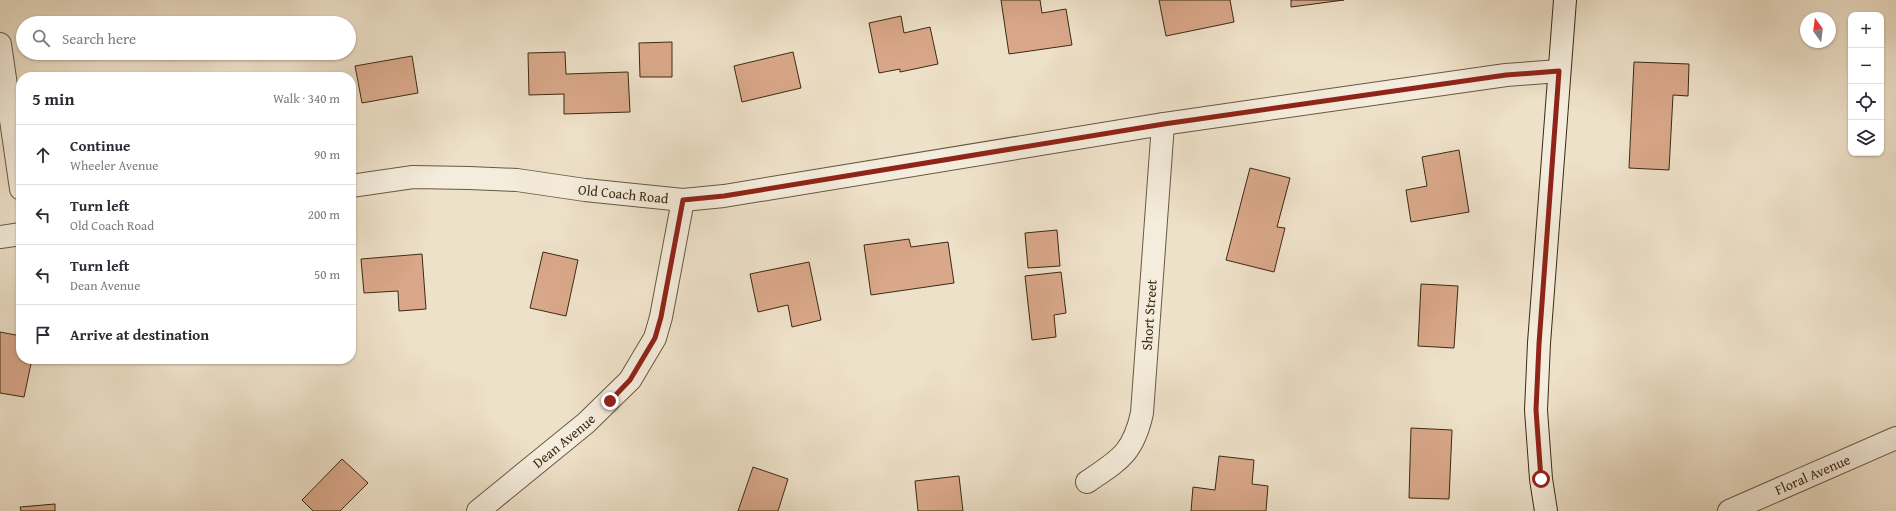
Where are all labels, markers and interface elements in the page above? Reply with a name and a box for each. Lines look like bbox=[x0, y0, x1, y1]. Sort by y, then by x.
north arrow bbox=[1800, 12, 1836, 48]
map controls bbox=[1848, 12, 1884, 156]
button: + bbox=[1848, 12, 1884, 48]
search box bbox=[16, 16, 356, 60]
icon: search bbox=[30, 27, 52, 49]
text: Search here bbox=[62, 28, 136, 49]
button: − bbox=[1848, 48, 1884, 84]
button: locate bbox=[1848, 84, 1884, 120]
text: 5 min bbox=[32, 86, 74, 111]
text: Walk · 340 m bbox=[273, 89, 340, 108]
button: layers bbox=[1848, 120, 1884, 156]
text: Continue bbox=[70, 135, 131, 156]
icon: ahead bbox=[32, 144, 54, 166]
text: 90 m bbox=[314, 145, 340, 164]
text: Wheeler Avenue bbox=[70, 156, 158, 175]
street label: Old Coach Road bbox=[577, 179, 670, 209]
text: Turn left bbox=[70, 195, 129, 216]
icon: left bbox=[32, 204, 54, 226]
text: 200 m bbox=[308, 205, 340, 224]
text: Old Coach Road bbox=[70, 216, 154, 235]
text: Turn left bbox=[70, 255, 129, 276]
icon: left bbox=[32, 264, 54, 286]
text: 50 m bbox=[314, 265, 340, 284]
text: Dean Avenue bbox=[70, 276, 140, 295]
street label: Short Street bbox=[1137, 279, 1162, 351]
icon: arrive bbox=[32, 324, 54, 346]
text: Arrive at destination bbox=[70, 324, 209, 345]
route end bbox=[601, 392, 619, 410]
street label: Dean Avenue bbox=[528, 409, 600, 473]
street label: Floral Avenue bbox=[1772, 449, 1854, 500]
route start bbox=[1532, 470, 1550, 488]

